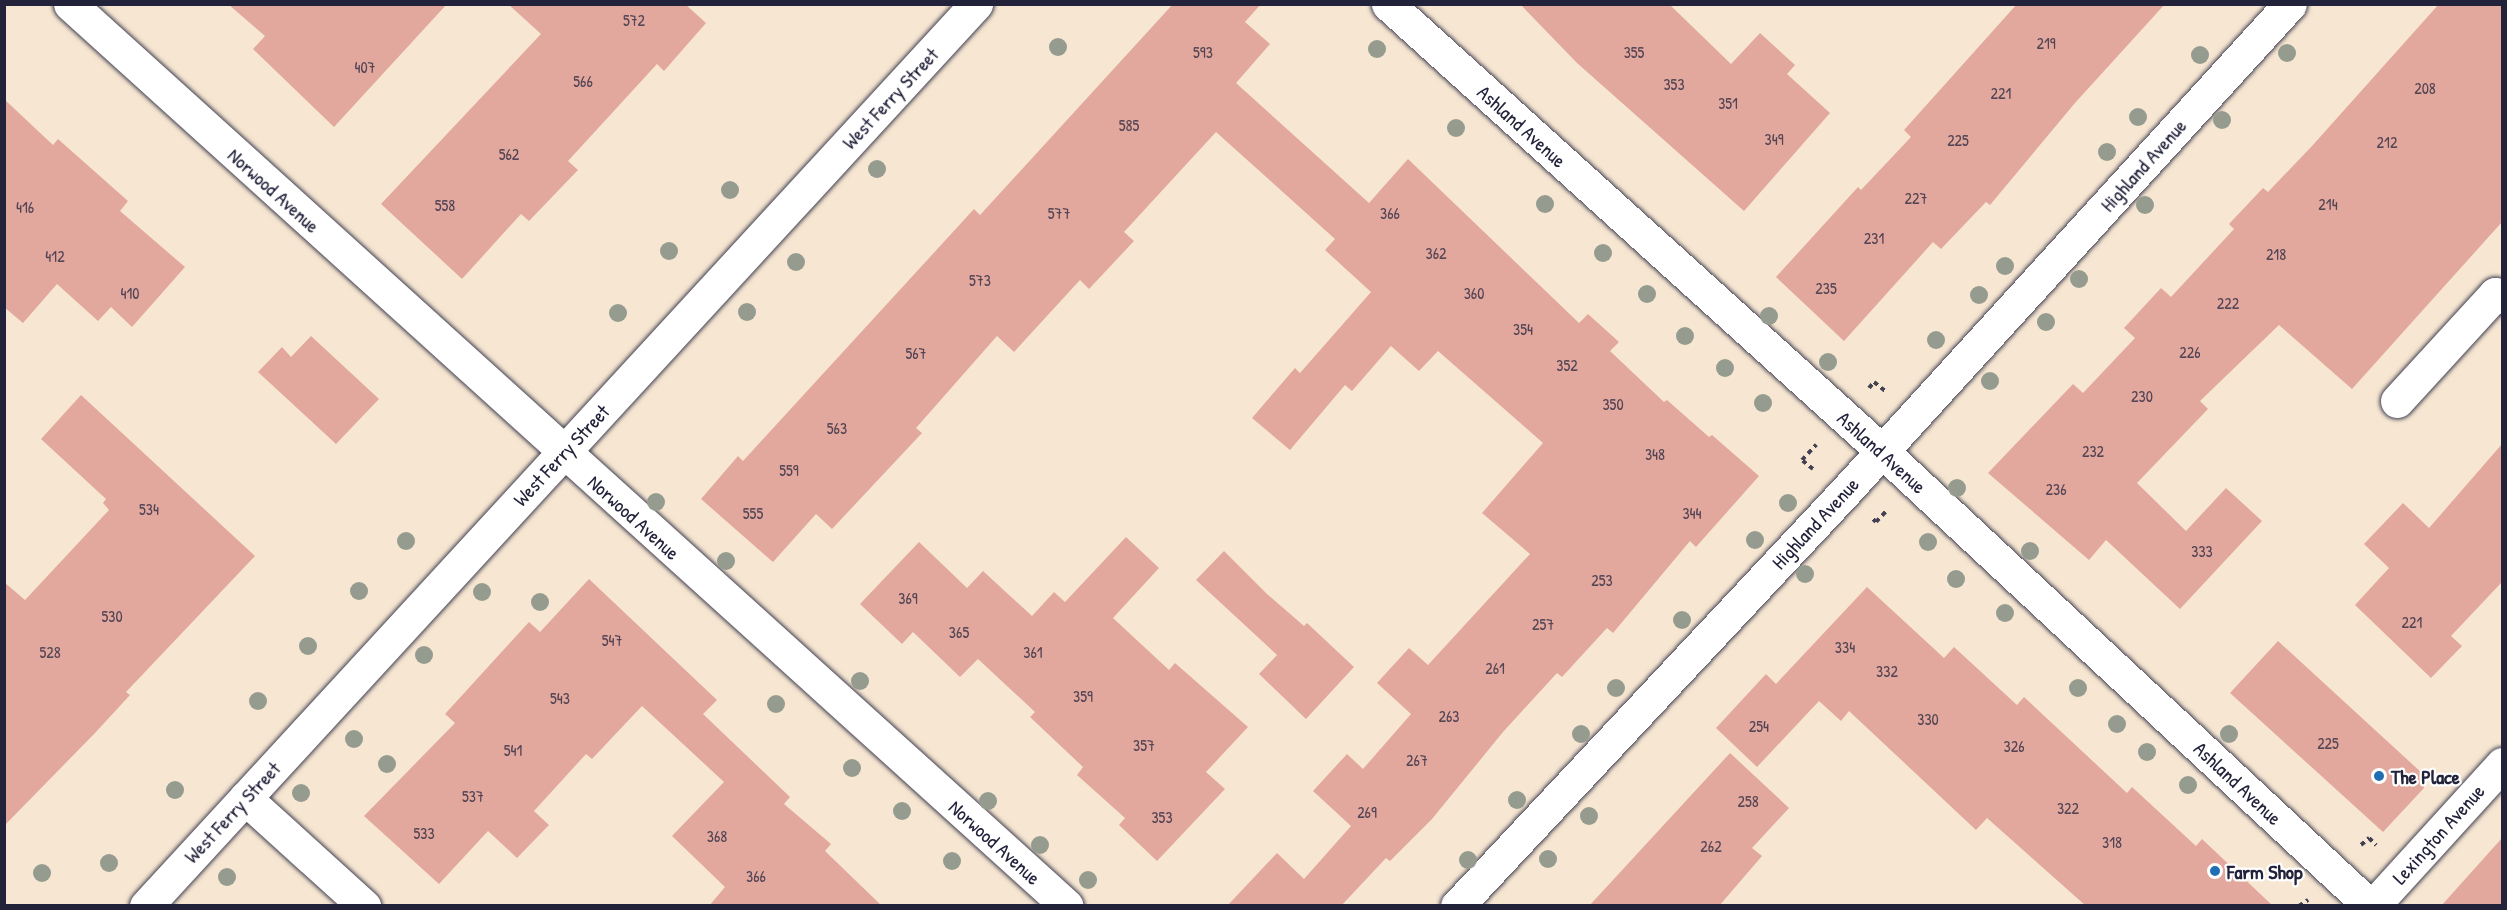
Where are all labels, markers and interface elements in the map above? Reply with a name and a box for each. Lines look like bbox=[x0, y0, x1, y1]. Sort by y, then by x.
house number: 572 bbox=[623, 10, 645, 30]
house number: 219 bbox=[2036, 33, 2056, 53]
street label: West Ferry Street bbox=[837, 42, 943, 154]
house number: 593 bbox=[1193, 42, 1213, 62]
house number: 355 bbox=[1624, 42, 1644, 62]
house number: 407 bbox=[354, 57, 376, 77]
house number: 566 bbox=[573, 71, 593, 91]
house number: 353 bbox=[1663, 74, 1685, 94]
house number: 208 bbox=[2414, 78, 2436, 98]
street label: Ashland Avenue bbox=[1473, 80, 1571, 172]
house number: 221 bbox=[1991, 83, 2011, 103]
house number: 351 bbox=[1718, 93, 1738, 113]
street label: Highland Avenue bbox=[2095, 114, 2191, 216]
house number: 585 bbox=[1119, 115, 1139, 135]
house number: 349 bbox=[1764, 129, 1784, 149]
house number: 225 bbox=[1947, 130, 1969, 150]
house number: 212 bbox=[2377, 132, 2397, 152]
street label: Norwood Avenue bbox=[223, 143, 325, 237]
house number: 562 bbox=[499, 144, 519, 164]
house number: 227 bbox=[1905, 188, 1927, 208]
house number: 214 bbox=[2318, 194, 2338, 214]
house number: 558 bbox=[435, 195, 455, 215]
house number: 416 bbox=[16, 197, 34, 217]
house number: 577 bbox=[1048, 203, 1070, 223]
house number: 366 bbox=[1380, 203, 1400, 223]
house number: 231 bbox=[1864, 228, 1884, 248]
house number: 362 bbox=[1425, 243, 1447, 263]
house number: 218 bbox=[2266, 244, 2286, 264]
house number: 412 bbox=[45, 246, 65, 266]
house number: 573 bbox=[969, 270, 991, 290]
house number: 235 bbox=[1815, 278, 1837, 298]
house number: 410 bbox=[121, 283, 139, 303]
house number: 360 bbox=[1464, 283, 1484, 303]
house number: 222 bbox=[2217, 293, 2239, 313]
house number: 354 bbox=[1513, 319, 1533, 339]
house number: 226 bbox=[2179, 342, 2201, 362]
house number: 567 bbox=[905, 343, 927, 363]
house number: 352 bbox=[1556, 355, 1578, 375]
house number: 230 bbox=[2131, 386, 2153, 406]
house number: 350 bbox=[1602, 394, 1624, 414]
street label: West Ferry Street bbox=[508, 399, 614, 511]
street label: Ashland Avenue bbox=[1833, 406, 1931, 498]
house number: 563 bbox=[827, 418, 847, 438]
house number: 232 bbox=[2082, 441, 2104, 461]
house number: 348 bbox=[1645, 444, 1665, 464]
house number: 559 bbox=[779, 460, 799, 480]
street label: Norwood Avenue bbox=[583, 470, 685, 564]
street label: Highland Avenue bbox=[1767, 472, 1863, 574]
house number: 236 bbox=[2045, 479, 2067, 499]
house number: 534 bbox=[139, 499, 159, 519]
house number: 555 bbox=[743, 503, 763, 523]
house number: 344 bbox=[1682, 503, 1702, 523]
house number: 333 bbox=[2191, 541, 2213, 561]
house number: 253 bbox=[1591, 570, 1613, 590]
house number: 369 bbox=[898, 588, 918, 608]
house number: 530 bbox=[101, 606, 123, 626]
house number: 221 bbox=[2402, 612, 2422, 632]
house number: 257 bbox=[1532, 614, 1554, 634]
house number: 365 bbox=[949, 622, 969, 642]
house number: 547 bbox=[602, 630, 622, 650]
house number: 334 bbox=[1835, 637, 1855, 657]
house number: 528 bbox=[39, 642, 61, 662]
house number: 361 bbox=[1023, 642, 1043, 662]
house number: 261 bbox=[1485, 658, 1505, 678]
house number: 332 bbox=[1876, 661, 1898, 681]
house number: 359 bbox=[1073, 686, 1093, 706]
house number: 543 bbox=[550, 688, 570, 708]
house number: 263 bbox=[1438, 706, 1460, 726]
house number: 330 bbox=[1917, 709, 1939, 729]
house number: 254 bbox=[1749, 716, 1769, 736]
house number: 225 bbox=[2317, 733, 2339, 753]
house number: 357 bbox=[1133, 735, 1155, 755]
house number: 326 bbox=[2003, 736, 2025, 756]
street label: Ashland Avenue bbox=[2189, 736, 2287, 830]
house number: 541 bbox=[504, 740, 522, 760]
house number: 267 bbox=[1406, 750, 1428, 770]
street label: West Ferry Street bbox=[179, 756, 285, 868]
place label: The Place bbox=[2391, 764, 2460, 788]
marker: The Place bbox=[2372, 769, 2386, 783]
street label: Lexington Avenue bbox=[2387, 779, 2489, 889]
house number: 537 bbox=[462, 786, 484, 806]
house number: 258 bbox=[1737, 791, 1759, 811]
street label: Norwood Avenue bbox=[944, 795, 1046, 889]
house number: 322 bbox=[2057, 798, 2079, 818]
house number: 269 bbox=[1357, 802, 1377, 822]
house number: 353 bbox=[1151, 807, 1173, 827]
house number: 533 bbox=[413, 823, 435, 843]
house number: 368 bbox=[707, 826, 727, 846]
house number: 318 bbox=[2102, 832, 2122, 852]
house number: 262 bbox=[1700, 836, 1722, 856]
place label: Farm Shop bbox=[2227, 859, 2302, 883]
marker: Farm Shop bbox=[2208, 864, 2222, 878]
house number: 366 bbox=[746, 866, 766, 886]

